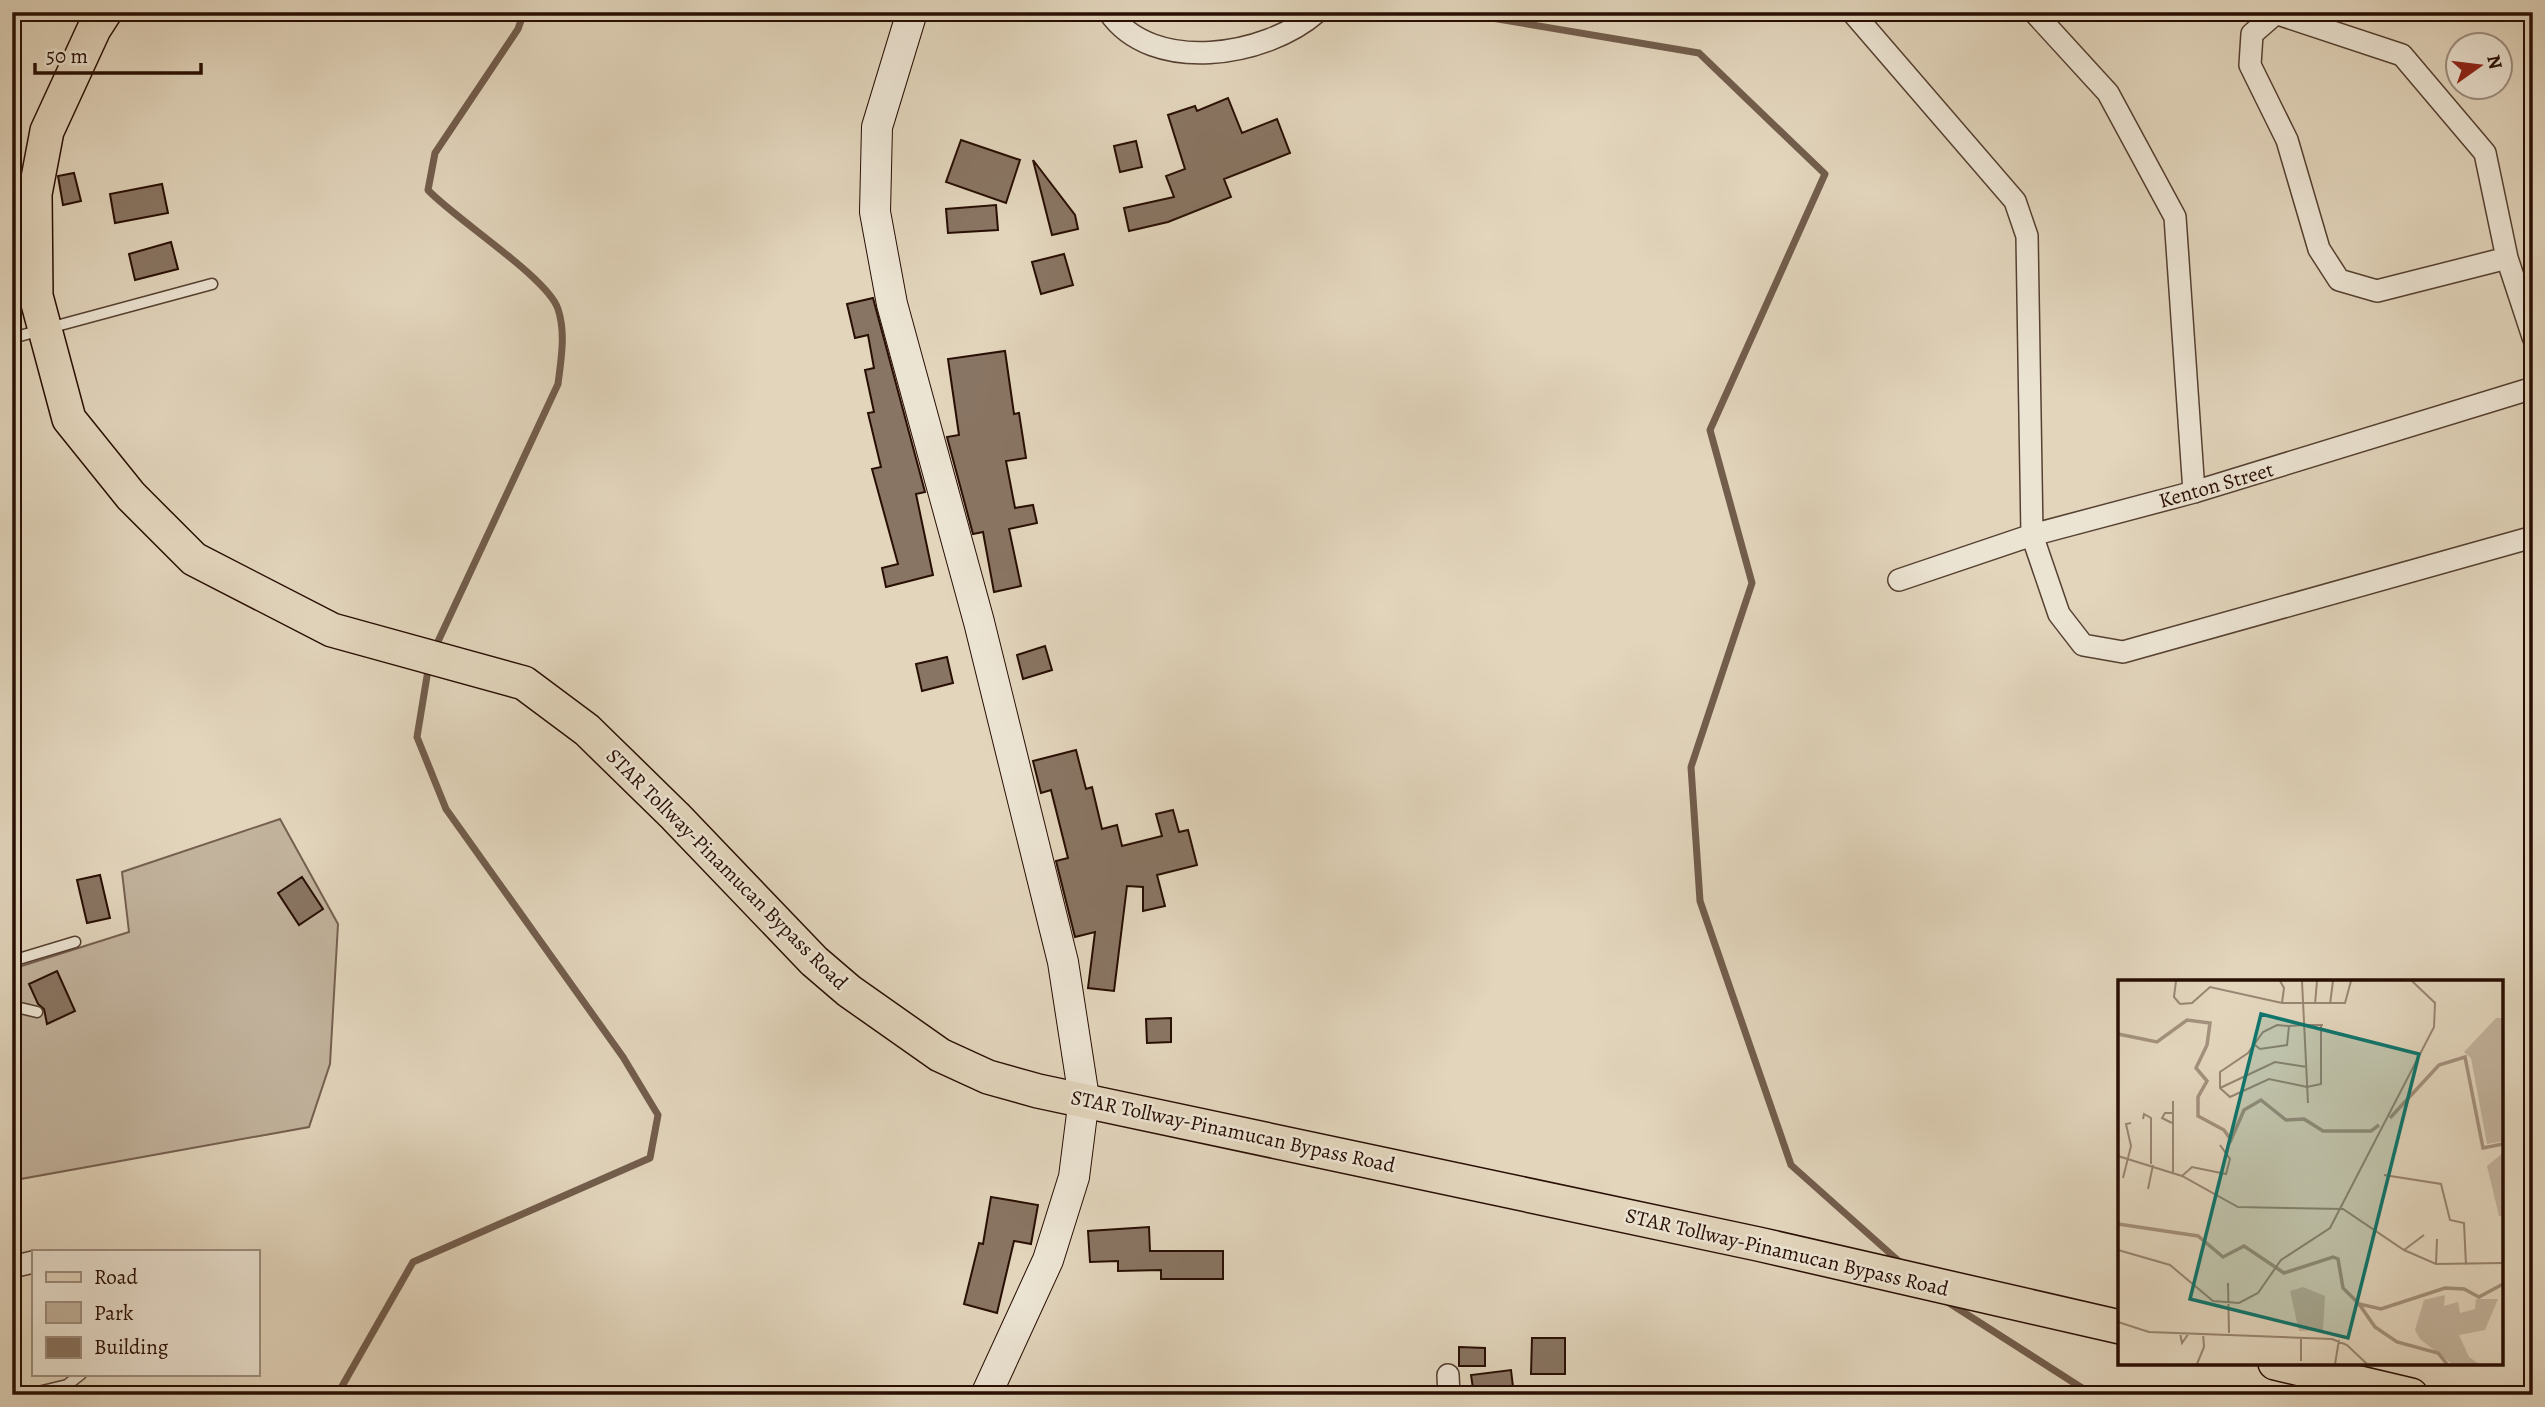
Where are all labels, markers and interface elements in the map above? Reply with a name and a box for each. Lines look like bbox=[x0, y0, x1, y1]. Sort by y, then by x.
scale bar bbox=[35, 32, 201, 76]
north arrow bbox=[2444, 32, 2514, 102]
text: 50 m bbox=[46, 42, 88, 70]
text: N bbox=[2480, 52, 2509, 72]
street label: Kenton Street bbox=[2155, 455, 2277, 515]
street label: STAR Tollway-Pinamucan Bypass Road bbox=[600, 742, 854, 996]
inset map bbox=[2118, 980, 2503, 1365]
street label: STAR Tollway-Pinamucan Bypass Road bbox=[1068, 1083, 1399, 1179]
street label: STAR Tollway-Pinamucan Bypass Road bbox=[1623, 1201, 1952, 1303]
legend bbox=[32, 1250, 259, 1376]
text: Road bbox=[94, 1263, 138, 1291]
text: Park bbox=[94, 1299, 134, 1327]
text: Building bbox=[94, 1333, 169, 1361]

